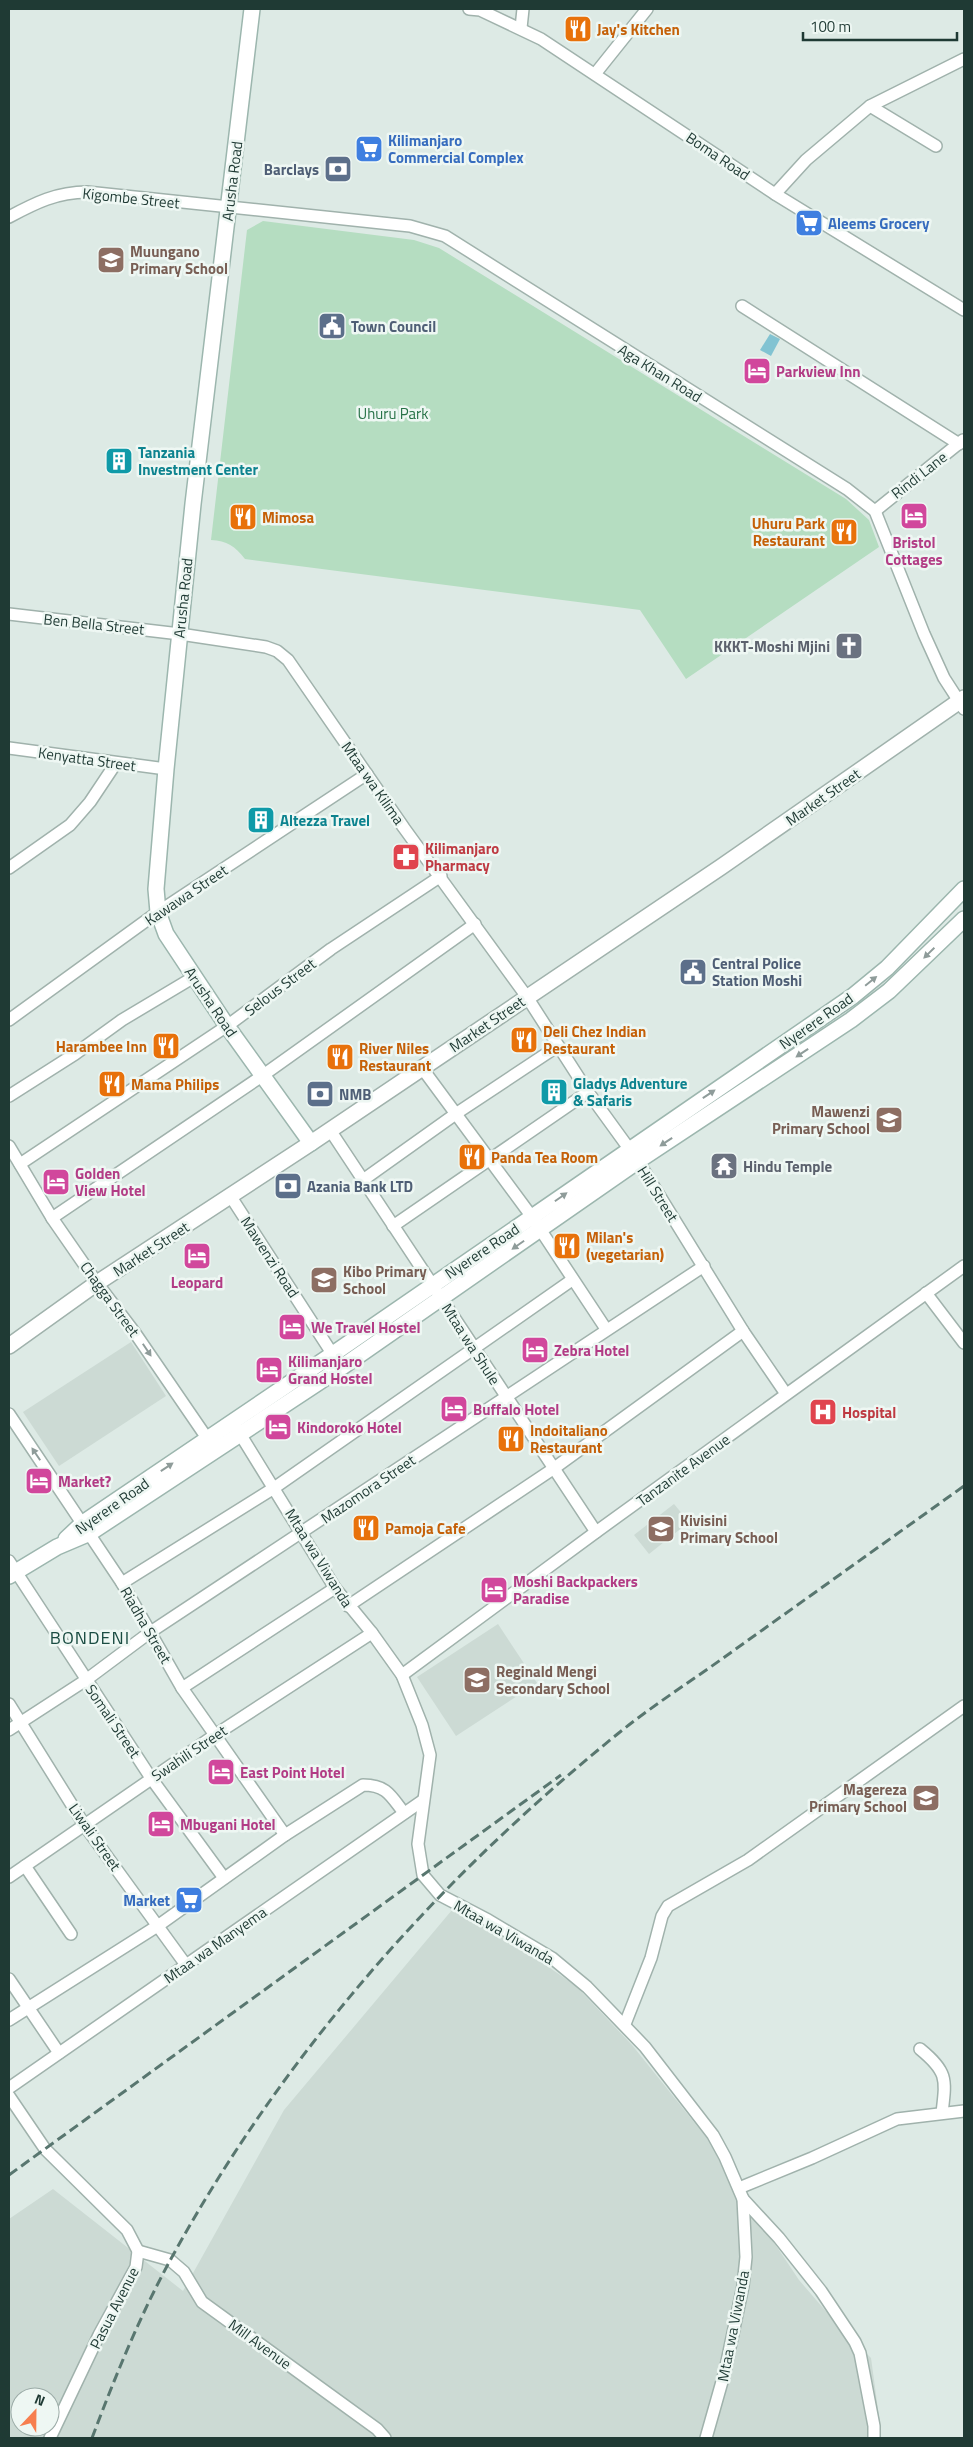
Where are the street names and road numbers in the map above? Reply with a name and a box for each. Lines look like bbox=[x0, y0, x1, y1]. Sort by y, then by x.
street label: Boma Road bbox=[681, 126, 755, 186]
street label: Arusha Road bbox=[216, 140, 248, 222]
street label: Kigombe Street bbox=[81, 181, 181, 215]
street label: Aga Khan Road bbox=[614, 338, 706, 408]
street label: Rindi Lane bbox=[886, 446, 952, 504]
street label: Arusha Road bbox=[167, 557, 199, 639]
street label: Ben Bella Street bbox=[42, 607, 146, 641]
street label: Mtaa wa Kilima bbox=[336, 737, 411, 830]
street label: Kenyatta Street bbox=[37, 741, 138, 777]
street label: Market Street bbox=[781, 762, 866, 831]
street label: Kawawa Street bbox=[140, 858, 233, 931]
street label: Selous Street bbox=[240, 952, 321, 1021]
street label: Arusha Road bbox=[179, 962, 243, 1042]
street label: Nyerere Road bbox=[774, 987, 858, 1055]
street label: Market Street bbox=[444, 990, 530, 1058]
street label: Hill Street bbox=[632, 1161, 685, 1227]
street label: Mawenzi Road bbox=[235, 1212, 305, 1302]
street label: Market Street bbox=[108, 1215, 194, 1282]
street label: Nyerere Road bbox=[440, 1217, 524, 1285]
street label: Chagga Street bbox=[75, 1256, 146, 1342]
street label: Mtaa wa Shule bbox=[436, 1299, 506, 1389]
street label: Tanzanite Avenue bbox=[631, 1428, 735, 1512]
street label: Mazomora Street bbox=[316, 1448, 421, 1529]
street label: Nyerere Road bbox=[70, 1472, 154, 1540]
street label: Mtaa wa Viwanda bbox=[279, 1504, 359, 1612]
street label: Riadha Street bbox=[115, 1582, 178, 1668]
street label: Somali Street bbox=[80, 1679, 147, 1763]
street label: Swahili Street bbox=[147, 1719, 232, 1787]
street label: Liwali Street bbox=[63, 1798, 127, 1876]
street label: Mtaa wa Viwanda bbox=[449, 1894, 559, 1970]
street label: Mtaa wa Manyema bbox=[159, 1901, 272, 1989]
street label: Pasua Avenue bbox=[84, 2263, 144, 2353]
street label: Mtaa wa Viwanda bbox=[711, 2268, 755, 2384]
street label: Mill Avenue bbox=[224, 2313, 296, 2375]

